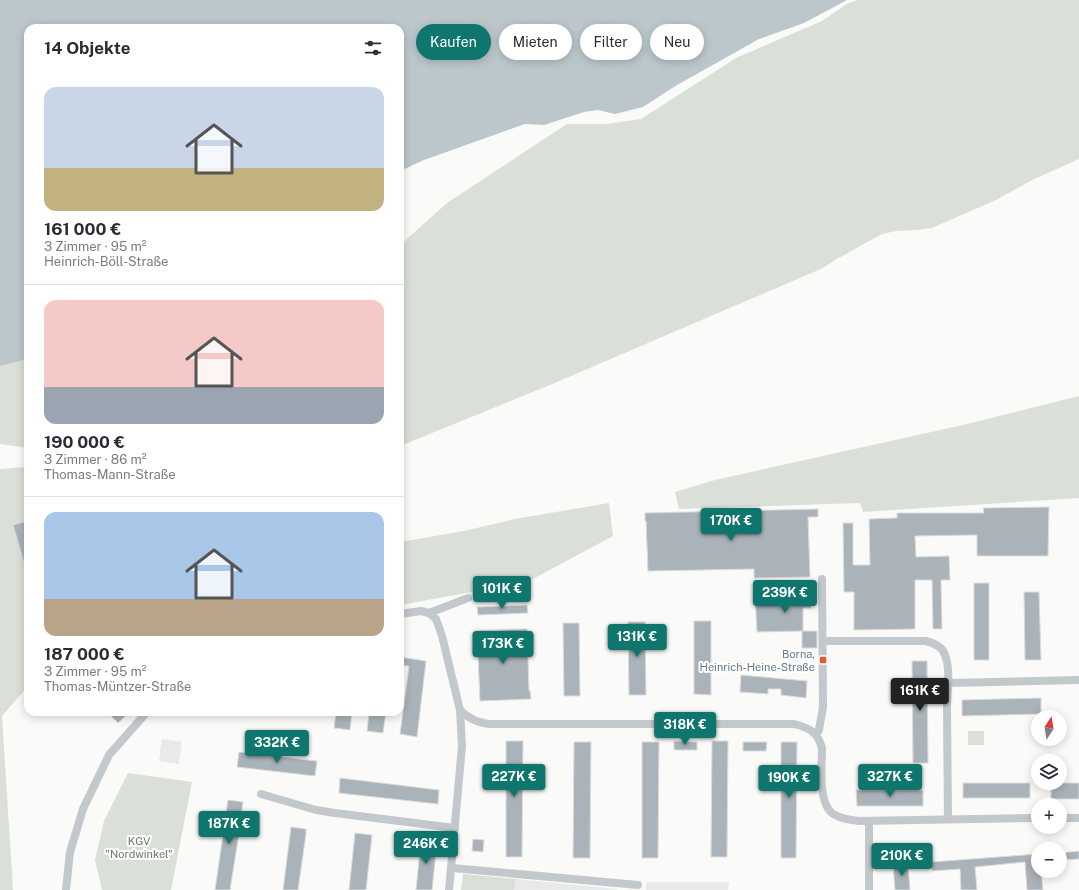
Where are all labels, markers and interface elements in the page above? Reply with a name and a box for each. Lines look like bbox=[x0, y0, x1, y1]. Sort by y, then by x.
chip: Kaufen bbox=[416, 24, 491, 60]
chip: Mieten bbox=[499, 24, 572, 60]
chip: Filter bbox=[580, 24, 642, 60]
chip: Neu bbox=[650, 24, 704, 60]
icon: filters bbox=[362, 37, 384, 59]
text: 14 Objekte bbox=[44, 38, 130, 58]
icon: home bbox=[178, 113, 250, 185]
text: 161 000 € bbox=[44, 219, 121, 239]
text: 3 Zimmer · 95 m² bbox=[44, 239, 147, 254]
text: Heinrich-Böll-Straße bbox=[44, 254, 168, 269]
icon: home bbox=[178, 326, 250, 398]
text: 190 000 € bbox=[44, 432, 125, 452]
text: 3 Zimmer · 86 m² bbox=[44, 452, 146, 467]
text: Thomas-Mann-Straße bbox=[44, 467, 176, 482]
pin: 170K € bbox=[698, 508, 764, 542]
text: 170K € bbox=[710, 513, 752, 528]
icon: home bbox=[178, 538, 250, 610]
pin: 101K € bbox=[469, 576, 535, 610]
pin: 239K € bbox=[752, 580, 818, 614]
text: 101K € bbox=[482, 581, 522, 596]
text: 239K € bbox=[762, 585, 808, 600]
pin: 131K € bbox=[604, 624, 670, 658]
text: 131K € bbox=[617, 629, 657, 644]
pin: 173K € bbox=[470, 631, 536, 665]
text: 173K € bbox=[482, 636, 524, 651]
text: 187 000 € bbox=[44, 644, 125, 664]
place label: Borna, Heinrich-Heine-Straße bbox=[700, 648, 815, 673]
marker: Borna, Heinrich-Heine-Straße bbox=[818, 655, 828, 665]
text: 3 Zimmer · 95 m² bbox=[44, 664, 147, 679]
pin: 161K € bbox=[887, 678, 953, 712]
text: Thomas-Müntzer-Straße bbox=[44, 679, 191, 694]
text: 161K € bbox=[900, 683, 940, 698]
north arrow bbox=[1031, 710, 1067, 746]
map controls bbox=[1031, 710, 1067, 878]
pin: 318K € bbox=[652, 712, 718, 746]
text: 318K € bbox=[663, 717, 707, 732]
pin: 332K € bbox=[244, 730, 310, 764]
text: 332K € bbox=[254, 735, 300, 750]
button: layers bbox=[1031, 754, 1067, 790]
pin: 227K € bbox=[481, 764, 547, 798]
pin: 327K € bbox=[857, 764, 923, 798]
pin: 190K € bbox=[756, 765, 822, 799]
text: 227K € bbox=[491, 769, 537, 784]
text: 327K € bbox=[867, 769, 913, 784]
text: 190K € bbox=[767, 770, 811, 785]
button: + bbox=[1031, 798, 1067, 834]
pin: 187K € bbox=[196, 811, 262, 845]
text: 187K € bbox=[208, 816, 250, 831]
pin: 246K € bbox=[393, 831, 459, 865]
park label: KGV "Nordwinkel" bbox=[105, 835, 173, 860]
text: 246K € bbox=[403, 836, 449, 851]
button: − bbox=[1031, 842, 1067, 878]
pin: 210K € bbox=[869, 843, 935, 877]
text: 210K € bbox=[881, 848, 923, 863]

